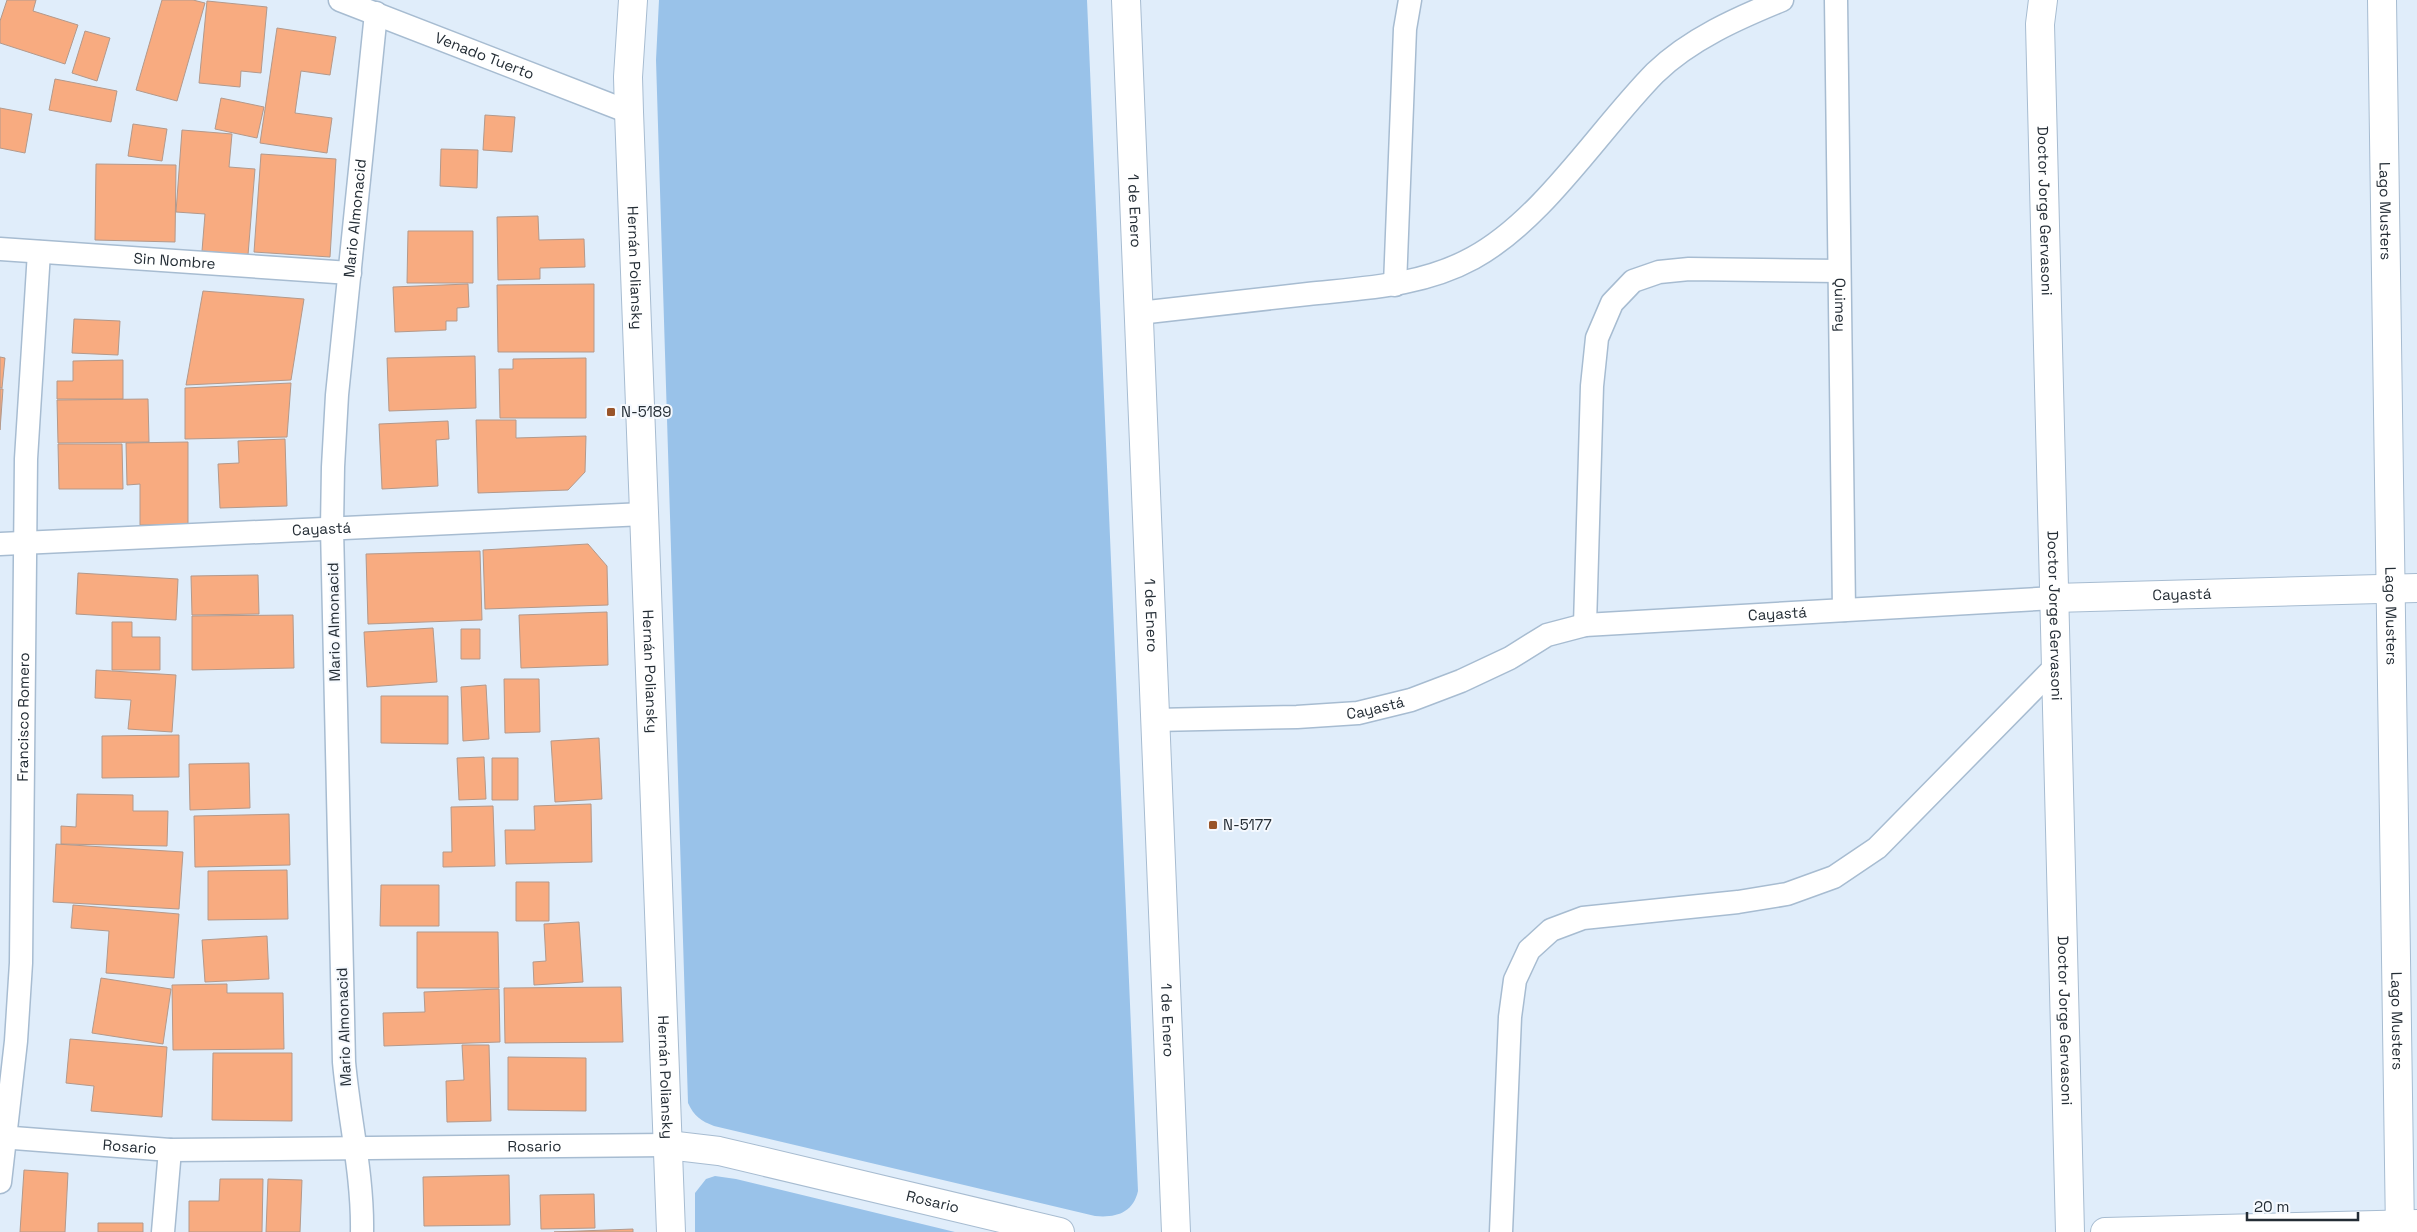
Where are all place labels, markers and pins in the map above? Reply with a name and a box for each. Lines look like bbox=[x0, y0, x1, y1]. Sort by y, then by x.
place label: N-5189 bbox=[621, 402, 671, 421]
marker: N-5189 bbox=[605, 406, 617, 418]
place label: N-5177 bbox=[1223, 815, 1272, 834]
marker: N-5177 bbox=[1207, 819, 1219, 831]

